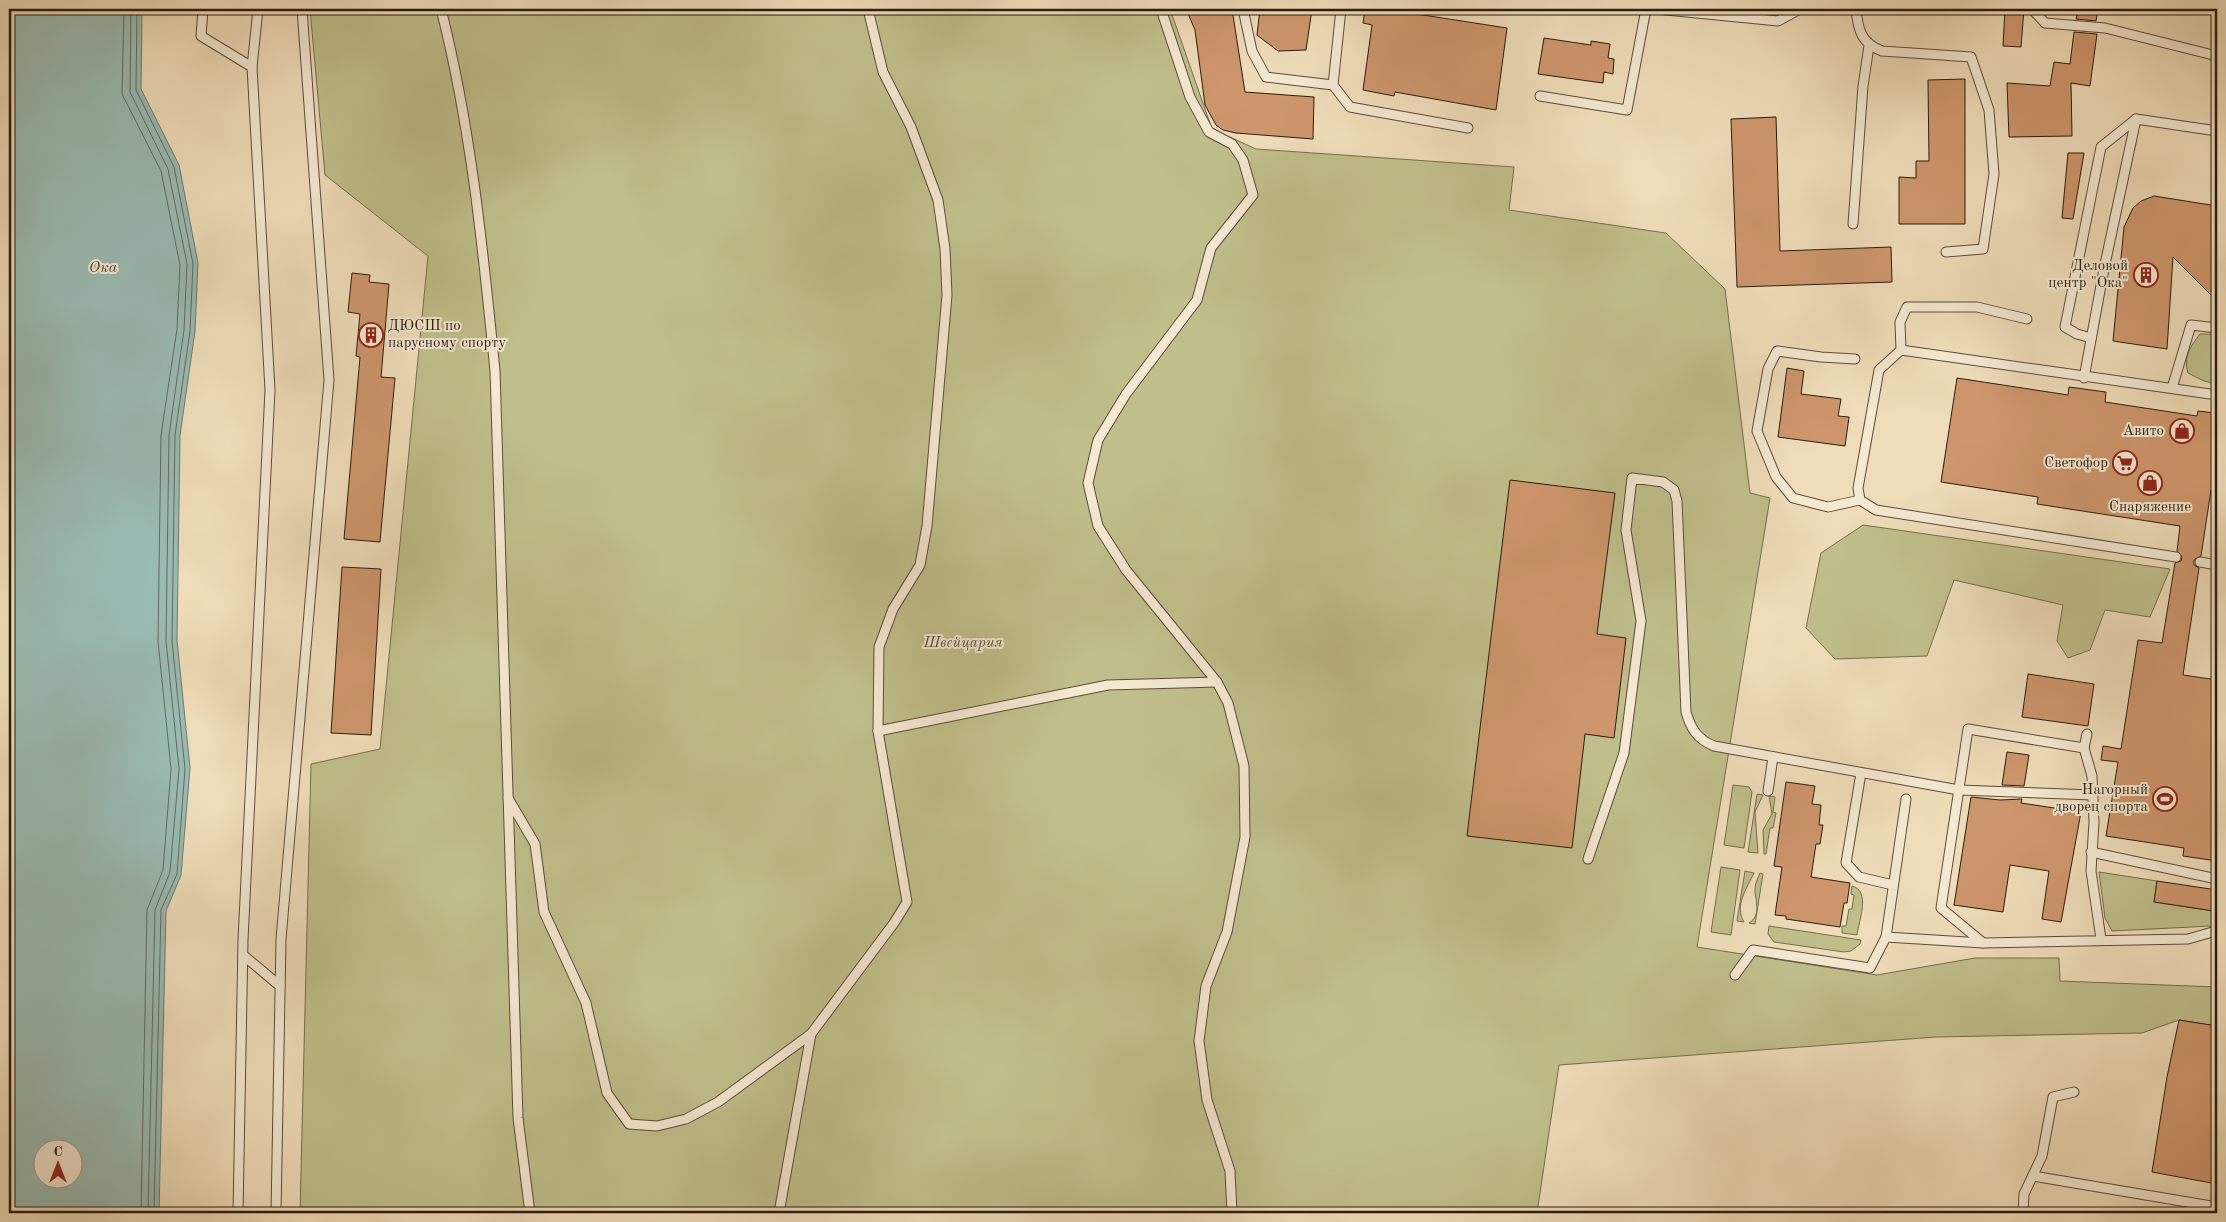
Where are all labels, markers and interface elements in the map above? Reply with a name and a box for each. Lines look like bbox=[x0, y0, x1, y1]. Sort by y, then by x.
place label: Деловой центр "Ока" bbox=[2048, 259, 2128, 291]
water label: Ока bbox=[89, 260, 118, 276]
building icon: Деловой центр "Ока" bbox=[2133, 262, 2159, 288]
place label: ДЮСШ по парусному спорту bbox=[388, 319, 506, 351]
building icon: ДЮСШ по парусному спорту bbox=[358, 322, 384, 348]
shop icon: Авито bbox=[2169, 418, 2195, 444]
place label: Авито bbox=[2123, 424, 2164, 439]
supermarket icon: Светофор bbox=[2112, 450, 2138, 476]
place label: Светофор bbox=[2044, 456, 2108, 471]
shop icon: Снаряжение bbox=[2137, 470, 2163, 496]
place label: Снаряжение bbox=[2109, 500, 2191, 515]
park label: Швейцария bbox=[922, 636, 1003, 651]
place label: Нагорный дворец спорта bbox=[2054, 783, 2149, 815]
sports icon: Нагорный дворец спорта bbox=[2152, 786, 2178, 812]
north arrow bbox=[32, 1140, 82, 1190]
text: С bbox=[53, 1145, 63, 1159]

